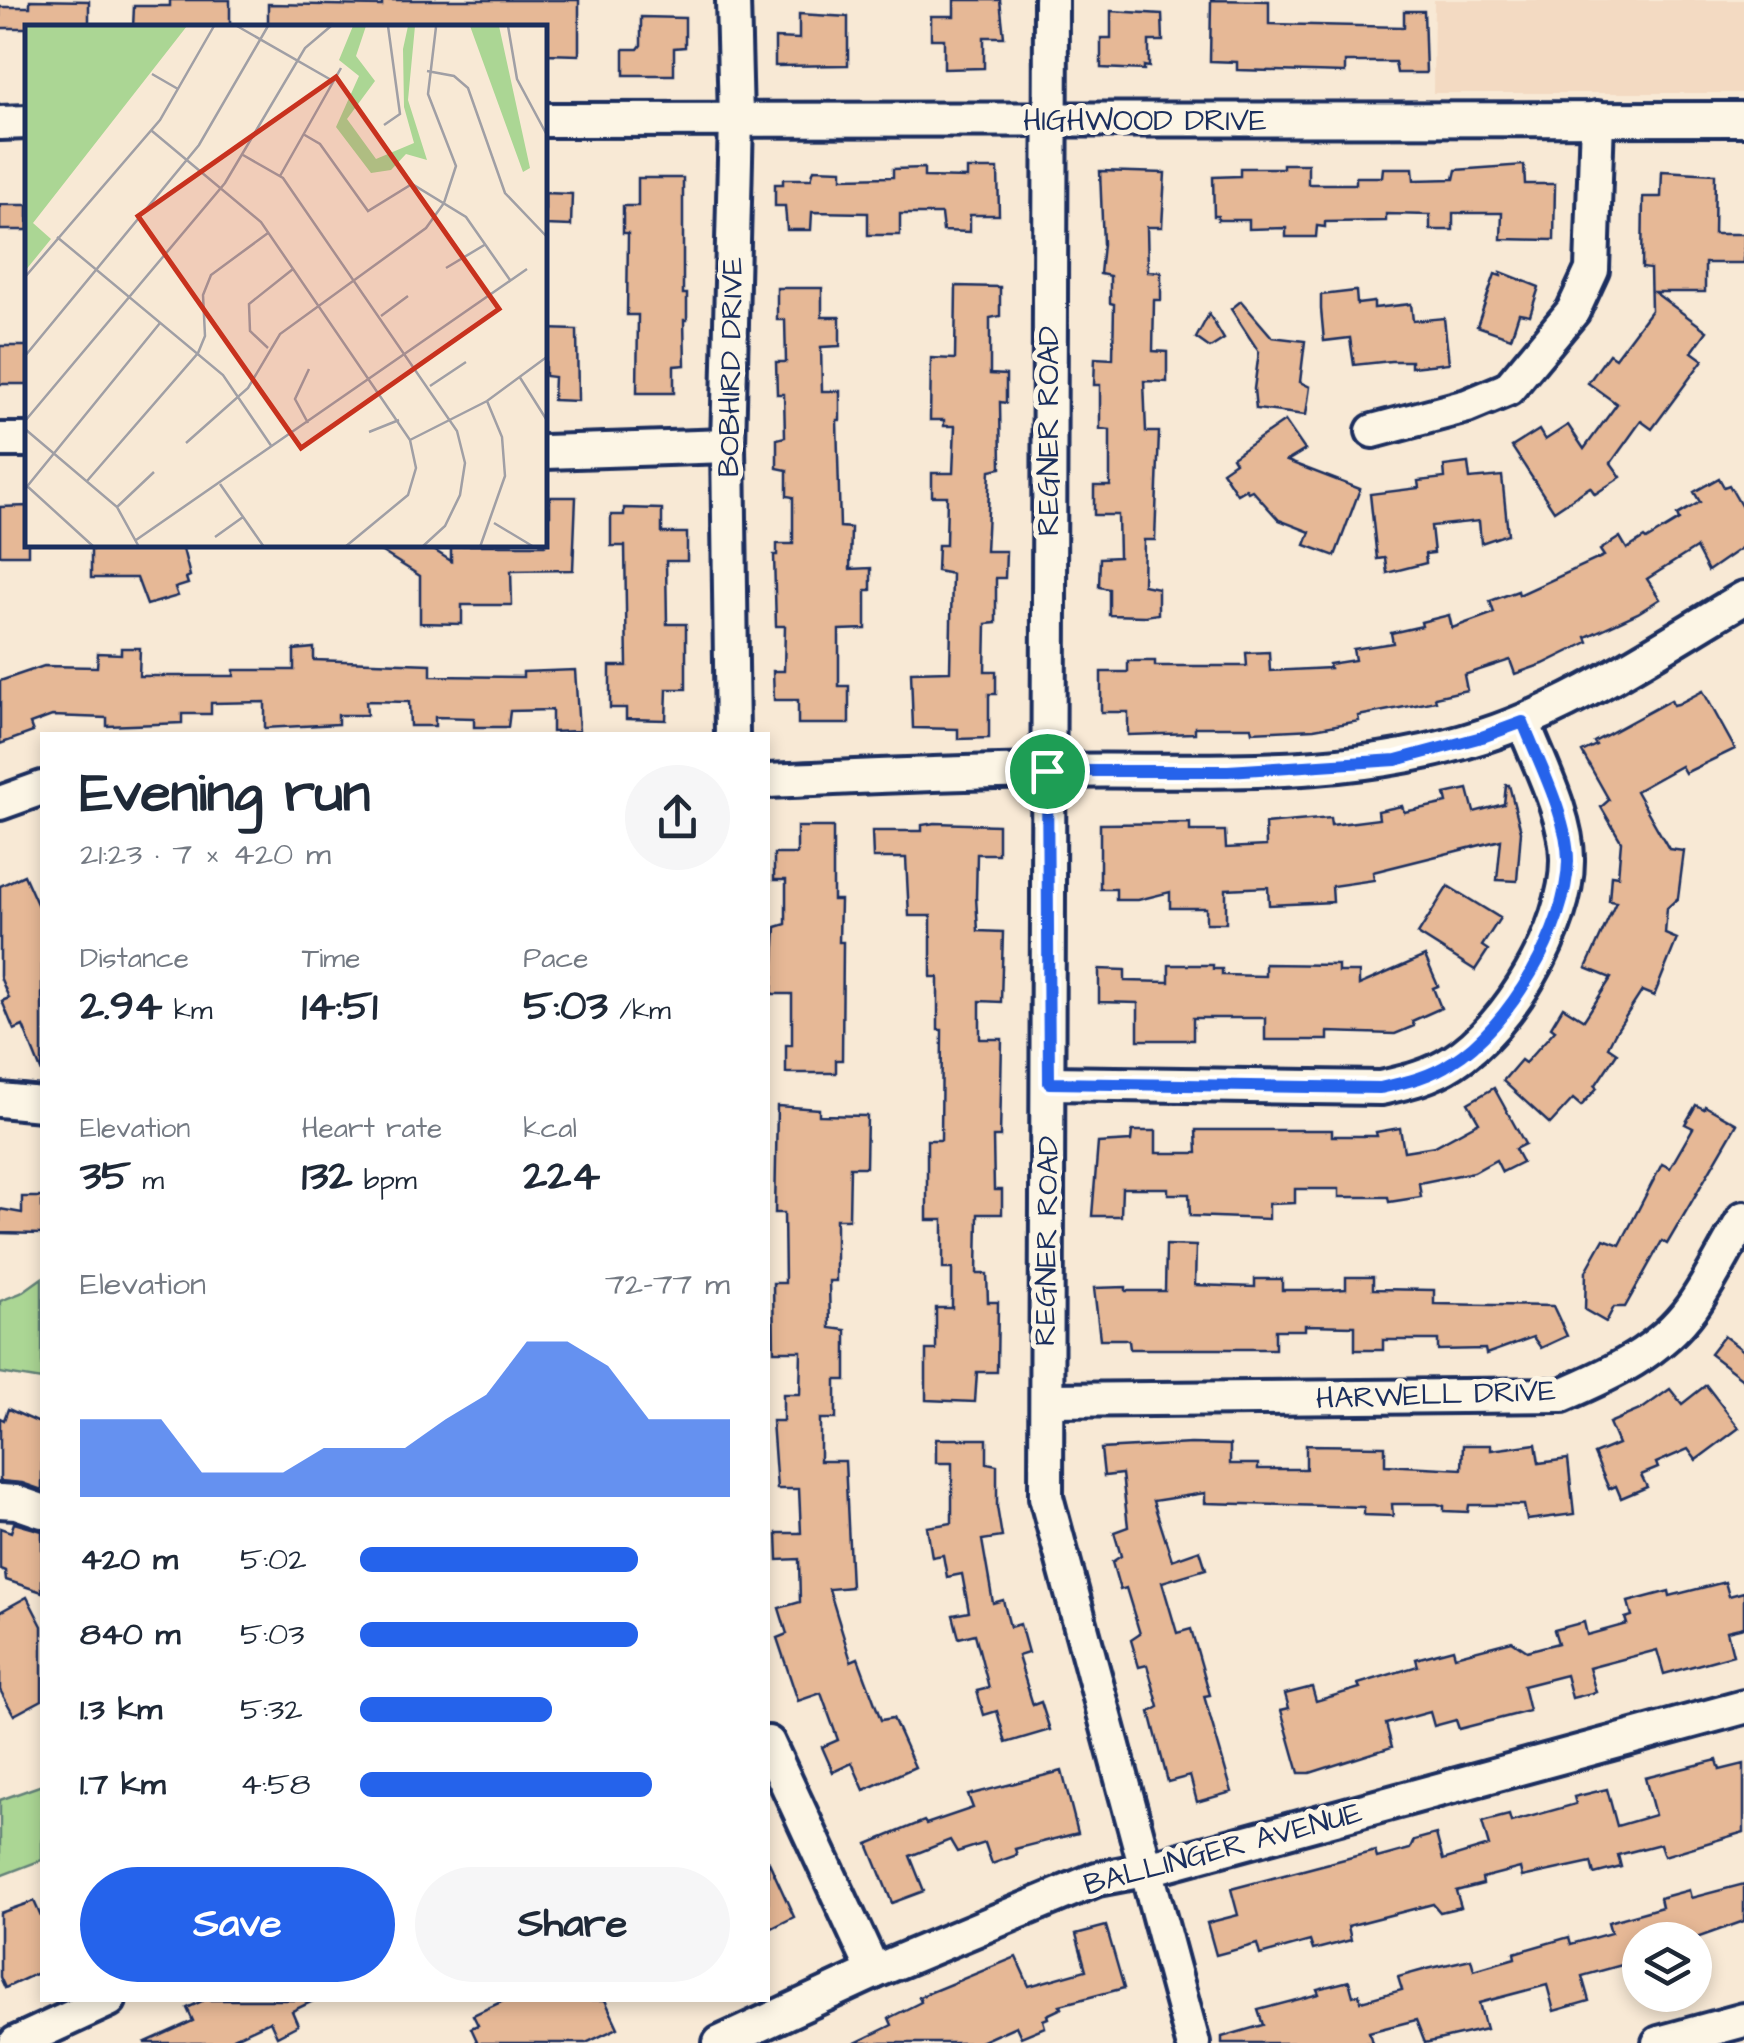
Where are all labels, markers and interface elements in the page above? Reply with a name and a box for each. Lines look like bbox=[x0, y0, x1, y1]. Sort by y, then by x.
inset map bbox=[25, 25, 548, 548]
street label: HIGHWOOD DRIVE bbox=[1023, 100, 1267, 142]
street label: BOBHIRD DRIVE bbox=[708, 256, 754, 477]
street label: REGNER ROAD bbox=[1028, 326, 1070, 536]
pin bbox=[1005, 729, 1090, 814]
icon: arrive bbox=[1020, 744, 1075, 799]
text: Evening run bbox=[80, 756, 370, 832]
button: share bbox=[625, 765, 730, 870]
text: 21:23 · 7 × 420 m bbox=[80, 832, 331, 877]
text: Distance bbox=[80, 939, 189, 978]
text: Time bbox=[302, 939, 360, 978]
text: Pace bbox=[523, 939, 588, 978]
text: 2.94 bbox=[80, 978, 162, 1036]
text: 14:51 bbox=[302, 978, 378, 1036]
text: 5:03 bbox=[523, 978, 608, 1036]
text: km bbox=[162, 991, 213, 1030]
text: /km bbox=[608, 991, 671, 1030]
text: Elevation bbox=[80, 1109, 190, 1148]
text: Heart rate bbox=[302, 1109, 442, 1148]
text: kcal bbox=[523, 1109, 577, 1148]
street label: REGNER ROAD bbox=[1024, 1136, 1070, 1346]
text: 35 bbox=[80, 1148, 131, 1206]
text: 132 bbox=[302, 1148, 352, 1206]
text: 224 bbox=[523, 1148, 600, 1206]
text: m bbox=[131, 1161, 164, 1200]
text: bpm bbox=[352, 1161, 417, 1200]
text: Elevation bbox=[80, 1262, 206, 1307]
text: 72–77 m bbox=[605, 1262, 730, 1307]
street label: HARWELL DRIVE bbox=[1315, 1370, 1557, 1420]
text: 420 m bbox=[80, 1537, 178, 1582]
text: 5:02 bbox=[240, 1537, 307, 1582]
text: 840 m bbox=[80, 1612, 180, 1657]
text: 5:03 bbox=[240, 1612, 304, 1657]
text: 1.3 km bbox=[80, 1687, 162, 1732]
text: 5:32 bbox=[240, 1687, 303, 1732]
text: 1.7 km bbox=[80, 1762, 166, 1807]
text: 4:58 bbox=[240, 1762, 311, 1807]
street label: BALLINGER AVENUE bbox=[1079, 1792, 1367, 1906]
button: Save bbox=[80, 1867, 395, 1982]
button: Share bbox=[415, 1867, 730, 1982]
map controls bbox=[1622, 1922, 1712, 2012]
button: layers bbox=[1622, 1922, 1712, 2012]

